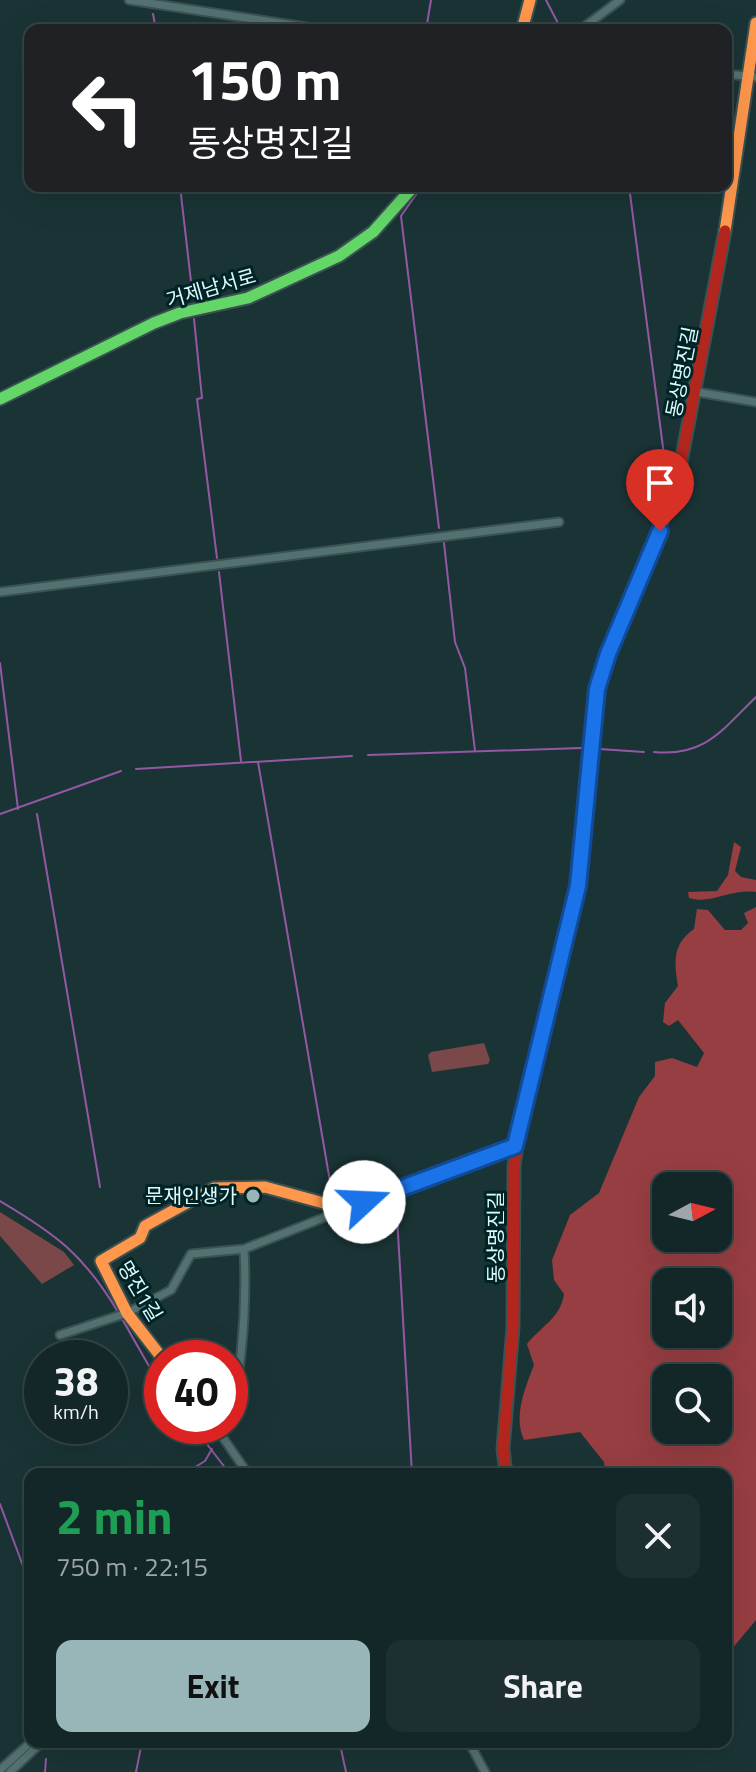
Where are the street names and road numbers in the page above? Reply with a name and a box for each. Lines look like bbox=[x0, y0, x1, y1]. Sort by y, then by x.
street label: 거제남서로 bbox=[162, 260, 259, 315]
street label: 동상명진길 bbox=[658, 324, 706, 420]
street label: 동상명진길 bbox=[480, 1191, 511, 1283]
street label: 명진1길 bbox=[110, 1254, 171, 1327]

